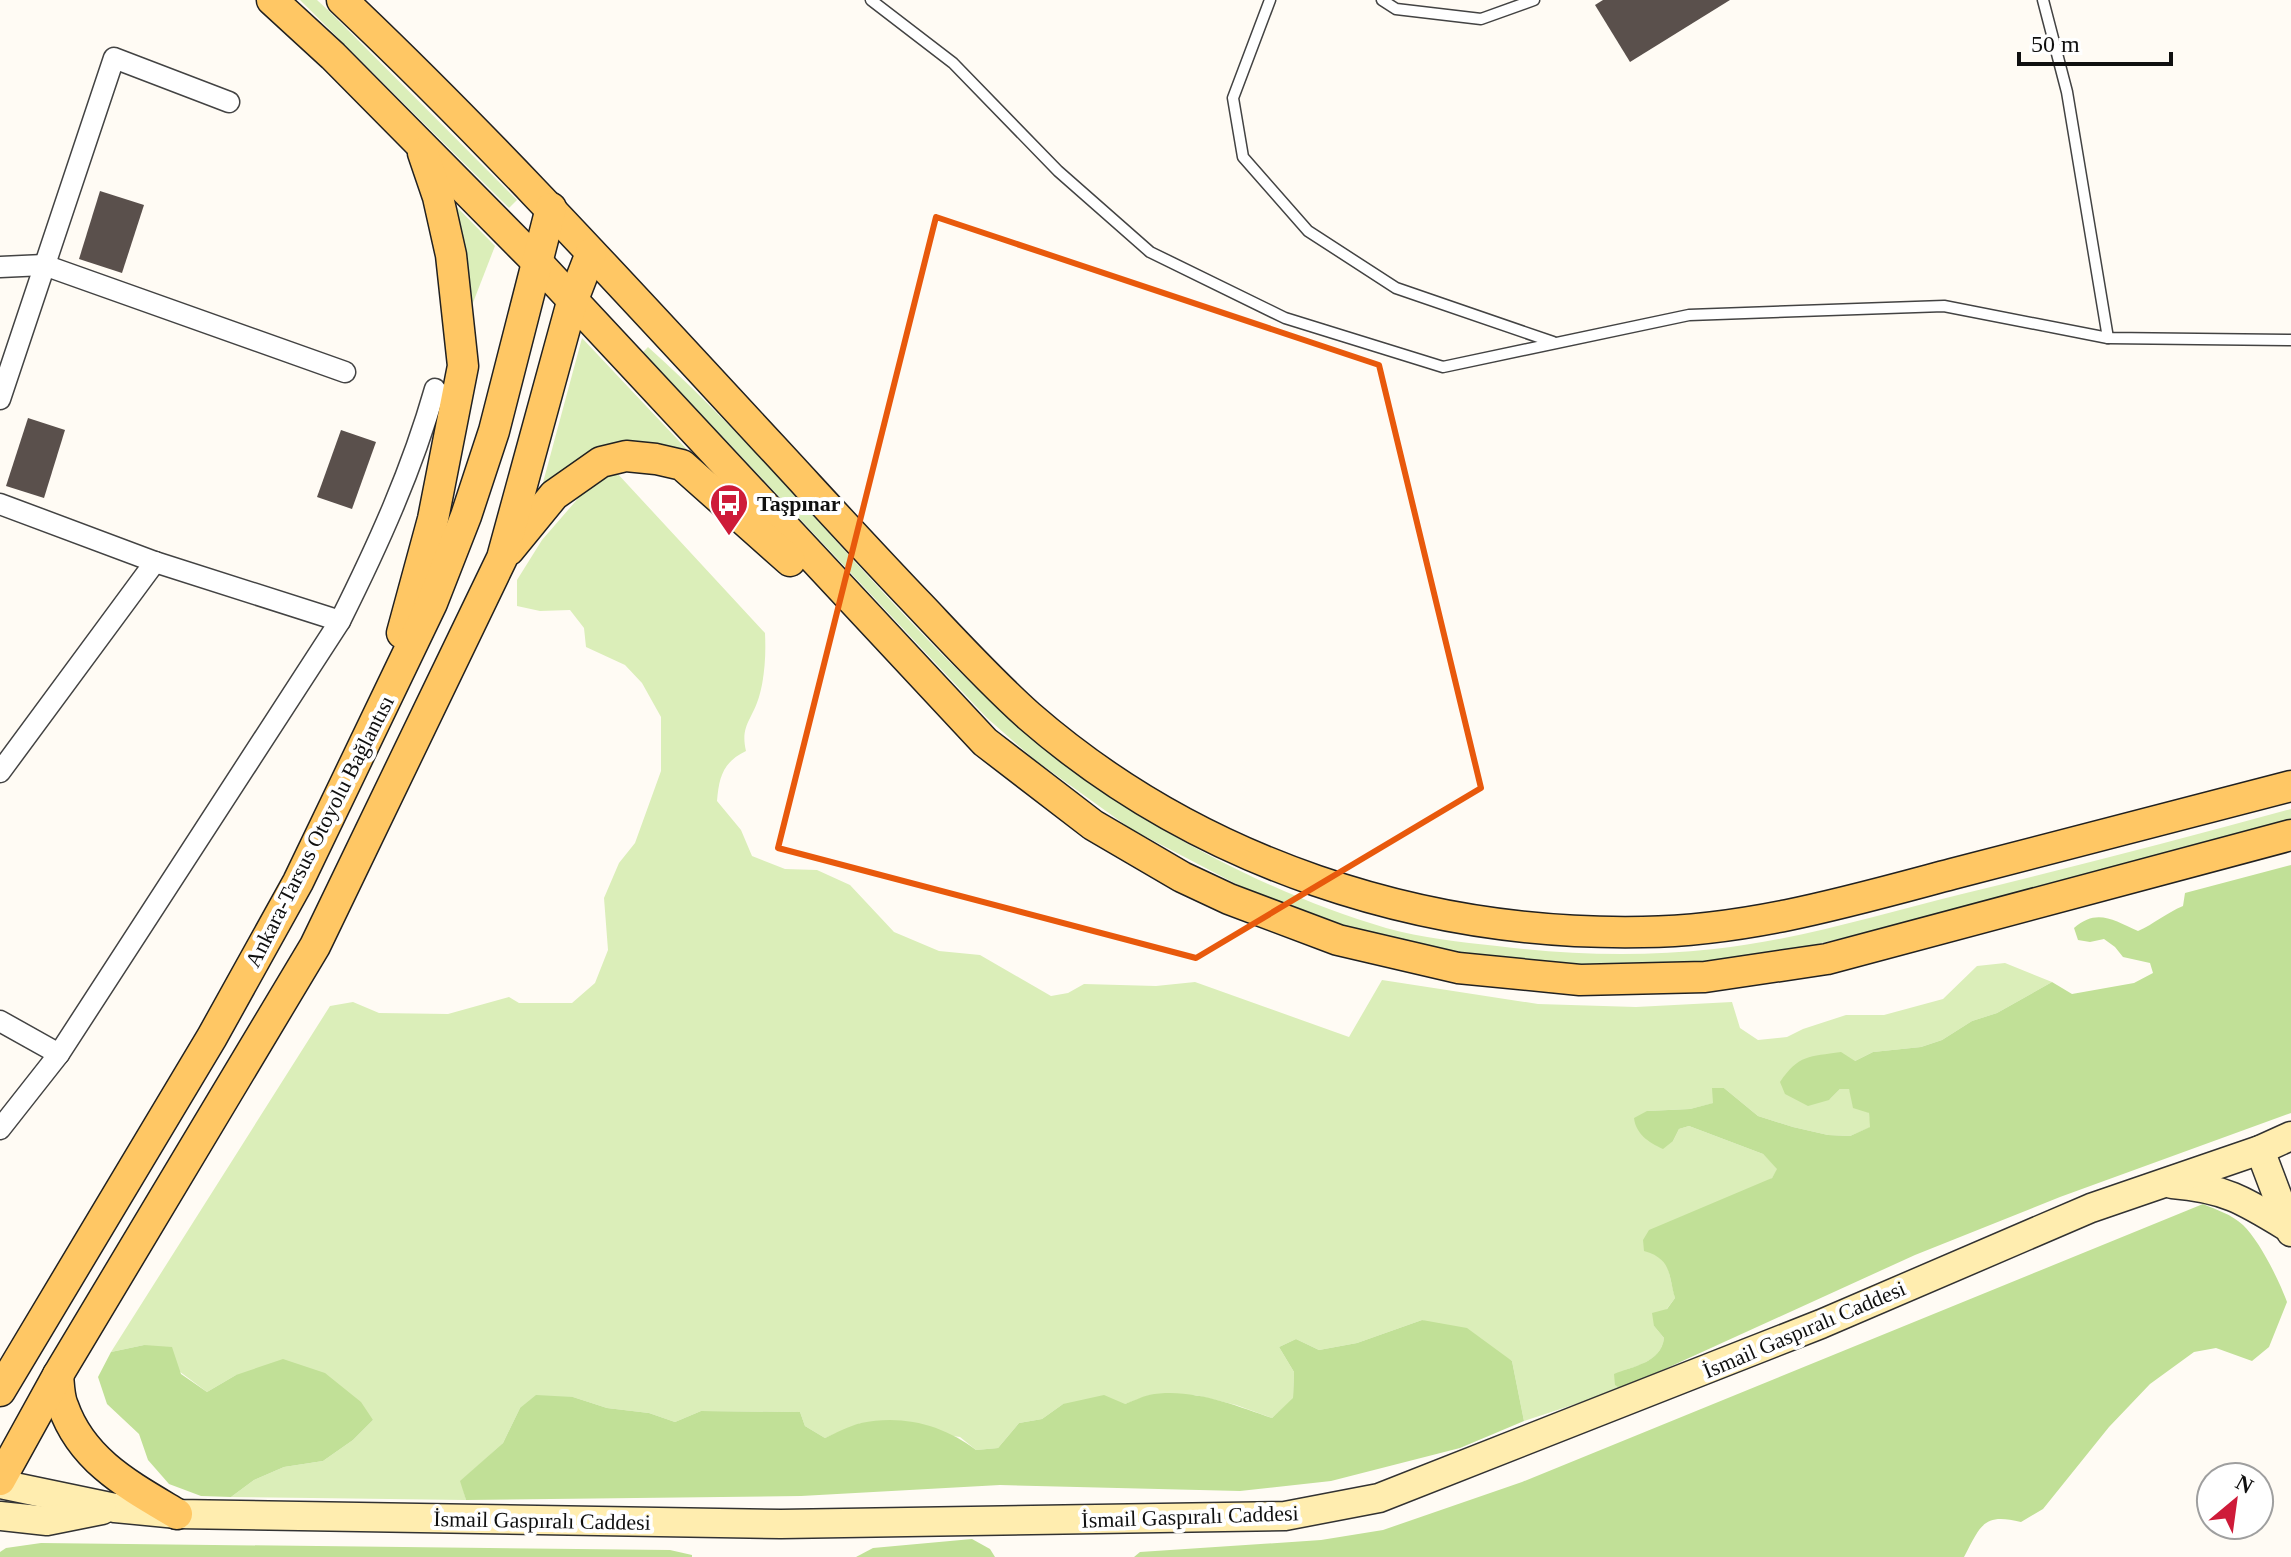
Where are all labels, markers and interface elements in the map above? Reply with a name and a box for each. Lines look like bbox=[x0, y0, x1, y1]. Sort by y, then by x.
scale bar bbox=[2019, 16, 2171, 66]
text: 50 m bbox=[2031, 31, 2080, 57]
bus stop icon: Taşpınar bbox=[708, 482, 750, 537]
place label: Taşpınar bbox=[757, 491, 841, 516]
street label: Ankara-Tarsus Otoyolu Bağlantısı bbox=[240, 691, 399, 971]
street label: İsmail Gaspıralı Caddesi bbox=[1699, 1275, 1909, 1383]
north arrow bbox=[2195, 1461, 2275, 1541]
text: N bbox=[2231, 1469, 2258, 1499]
street label: İsmail Gaspıralı Caddesi bbox=[1081, 1500, 1299, 1533]
street label: İsmail Gaspıralı Caddesi bbox=[433, 1506, 651, 1535]

